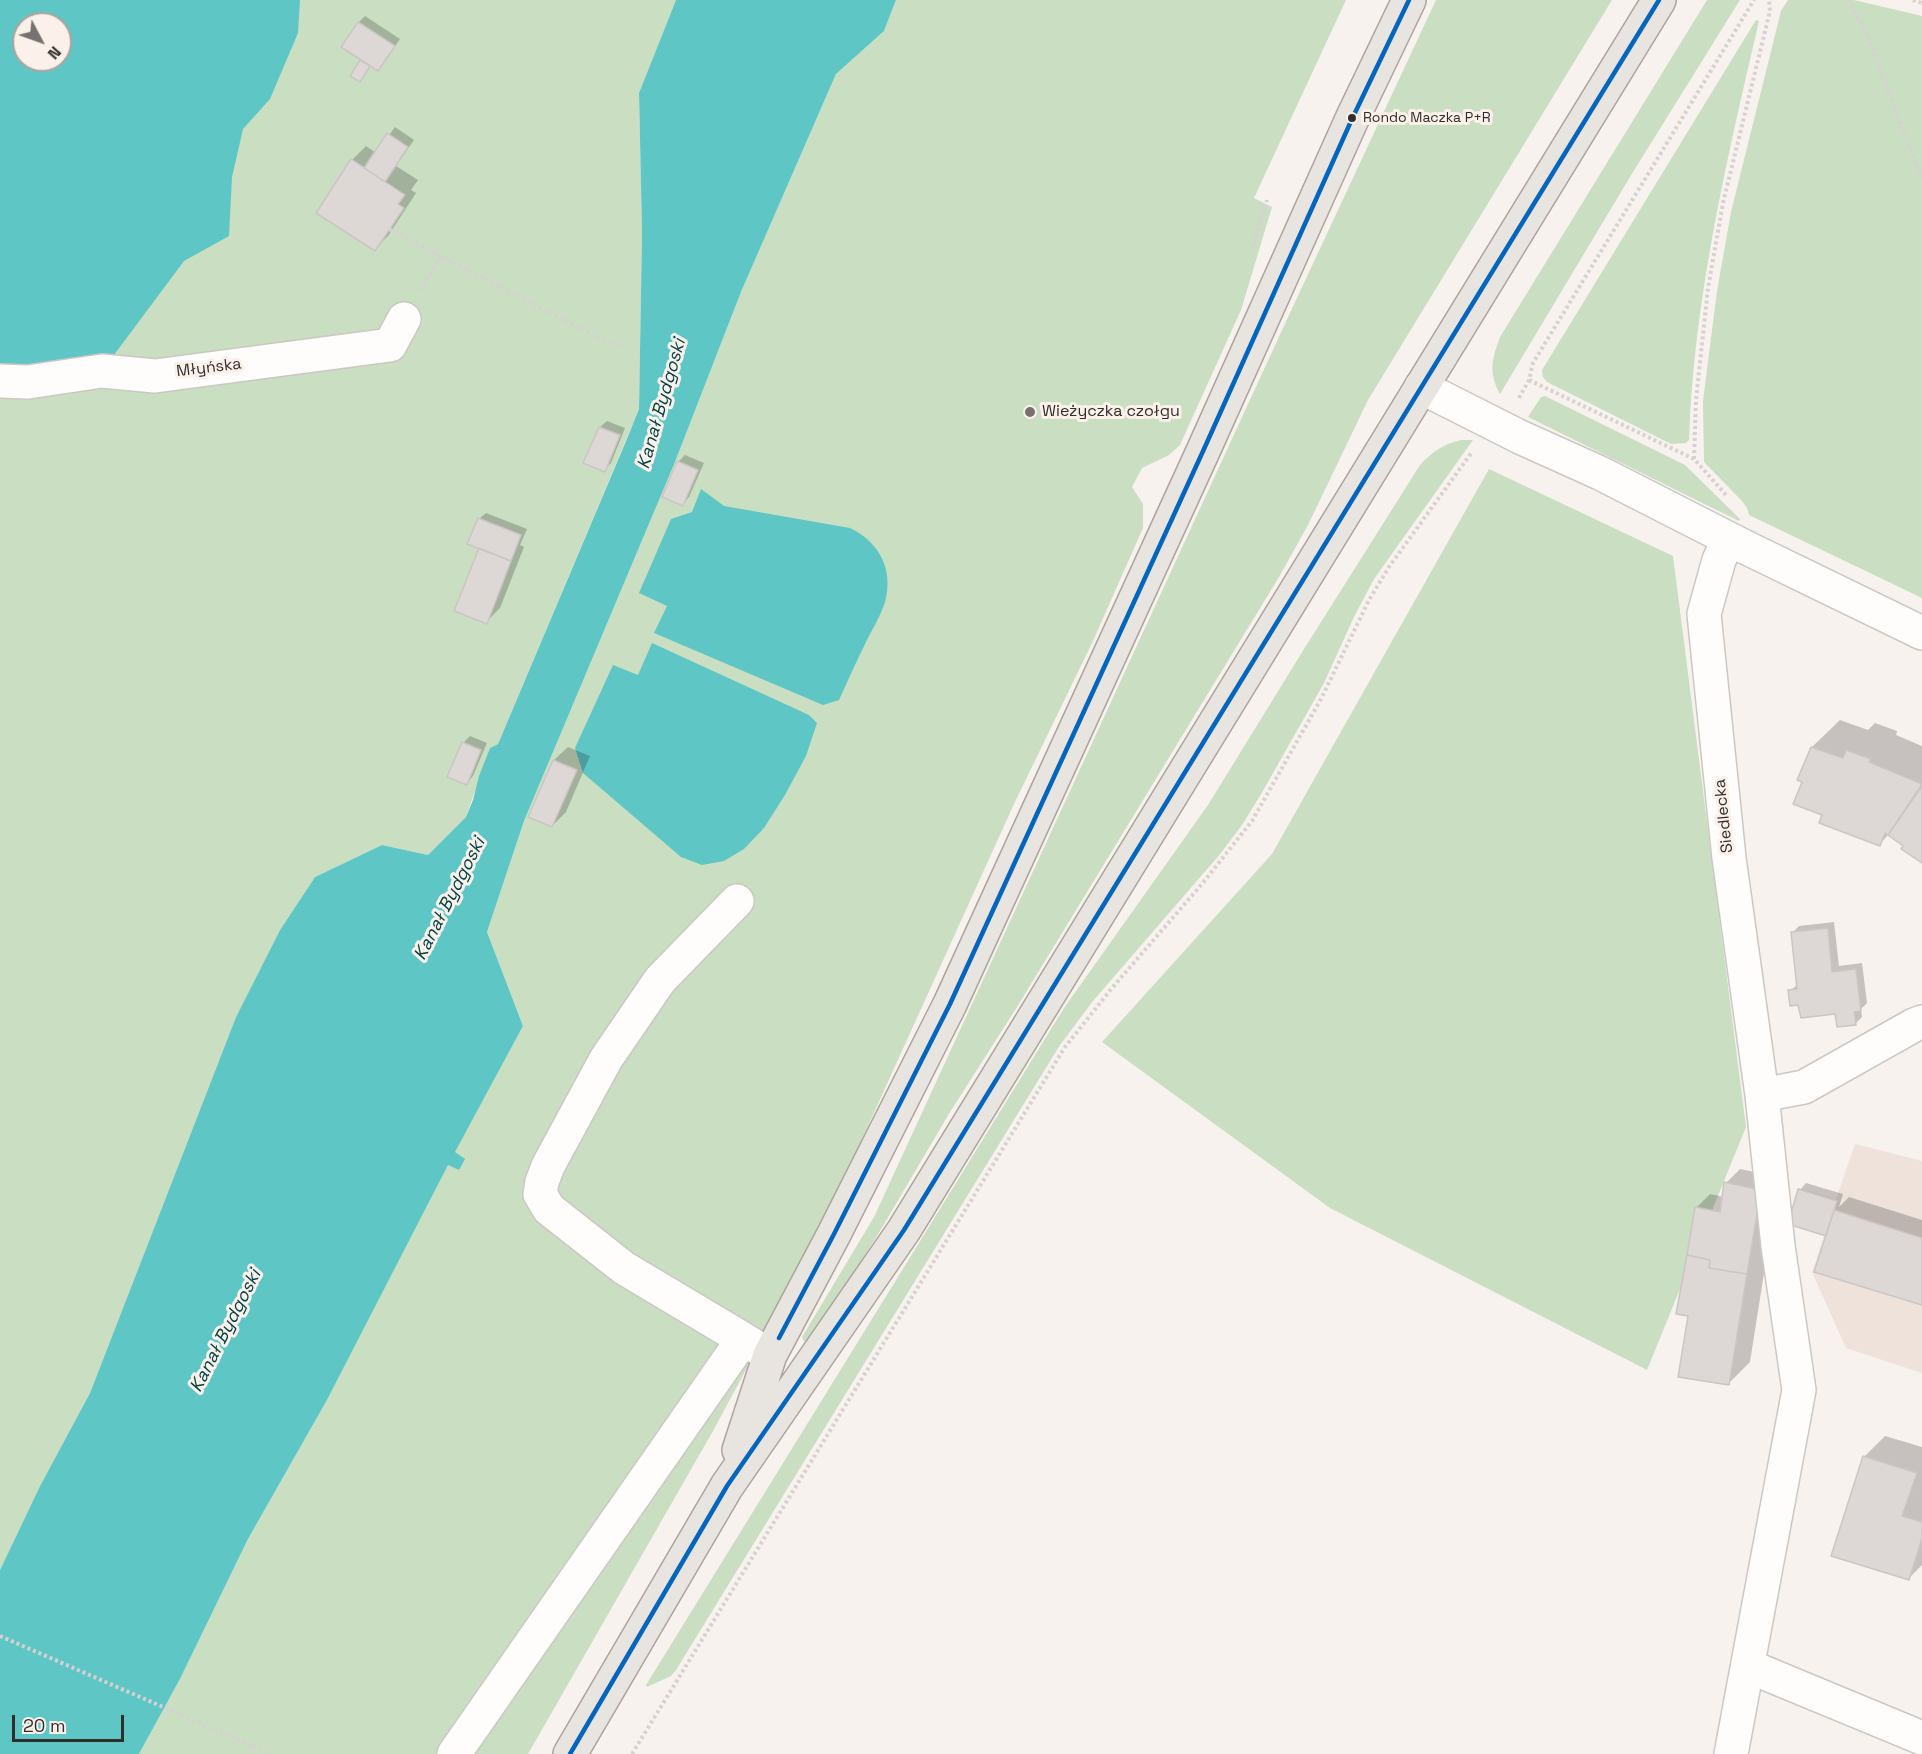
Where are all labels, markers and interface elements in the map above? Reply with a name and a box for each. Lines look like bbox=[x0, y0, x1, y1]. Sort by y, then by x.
north arrow bbox=[12, 12, 72, 72]
text: N bbox=[43, 42, 66, 64]
place label: Rondo Maczka P+R bbox=[1363, 110, 1491, 126]
marker: Rondo Maczka P+R bbox=[1346, 112, 1358, 124]
water label: Kanał Bydgoski bbox=[633, 336, 691, 472]
street label: Młyńska bbox=[175, 354, 243, 382]
place label: Wieżyczka czołgu bbox=[1042, 402, 1180, 422]
marker: Wieżyczka czołgu bbox=[1023, 405, 1037, 419]
street label: Siedlecka bbox=[1711, 778, 1737, 854]
water label: Kanał Bydgoski bbox=[410, 834, 490, 964]
water label: Kanał Bydgoski bbox=[186, 1266, 266, 1396]
scale bar bbox=[15, 1703, 128, 1741]
text: 20 m bbox=[23, 1714, 66, 1737]

